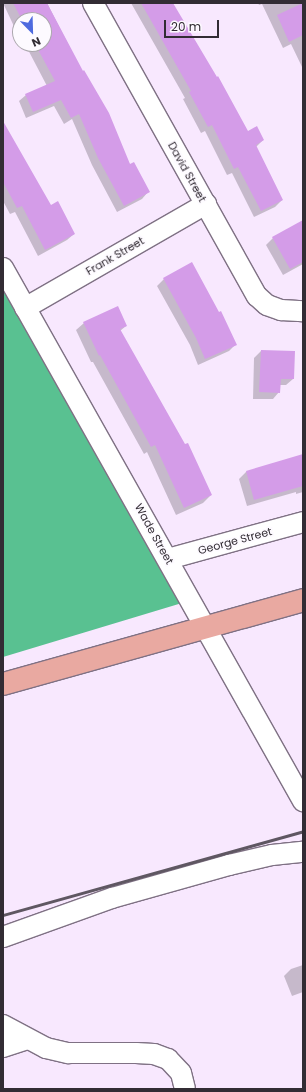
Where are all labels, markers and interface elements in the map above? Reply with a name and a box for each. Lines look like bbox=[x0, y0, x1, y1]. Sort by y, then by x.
north arrow bbox=[12, 12, 52, 52]
scale bar bbox=[166, 12, 221, 38]
text: 20 m bbox=[171, 18, 201, 35]
text: N bbox=[29, 33, 43, 51]
street label: David Street bbox=[165, 140, 209, 204]
street label: Frank Street bbox=[84, 234, 146, 278]
street label: Wade Street bbox=[132, 501, 176, 567]
street label: George Street bbox=[197, 525, 273, 557]

